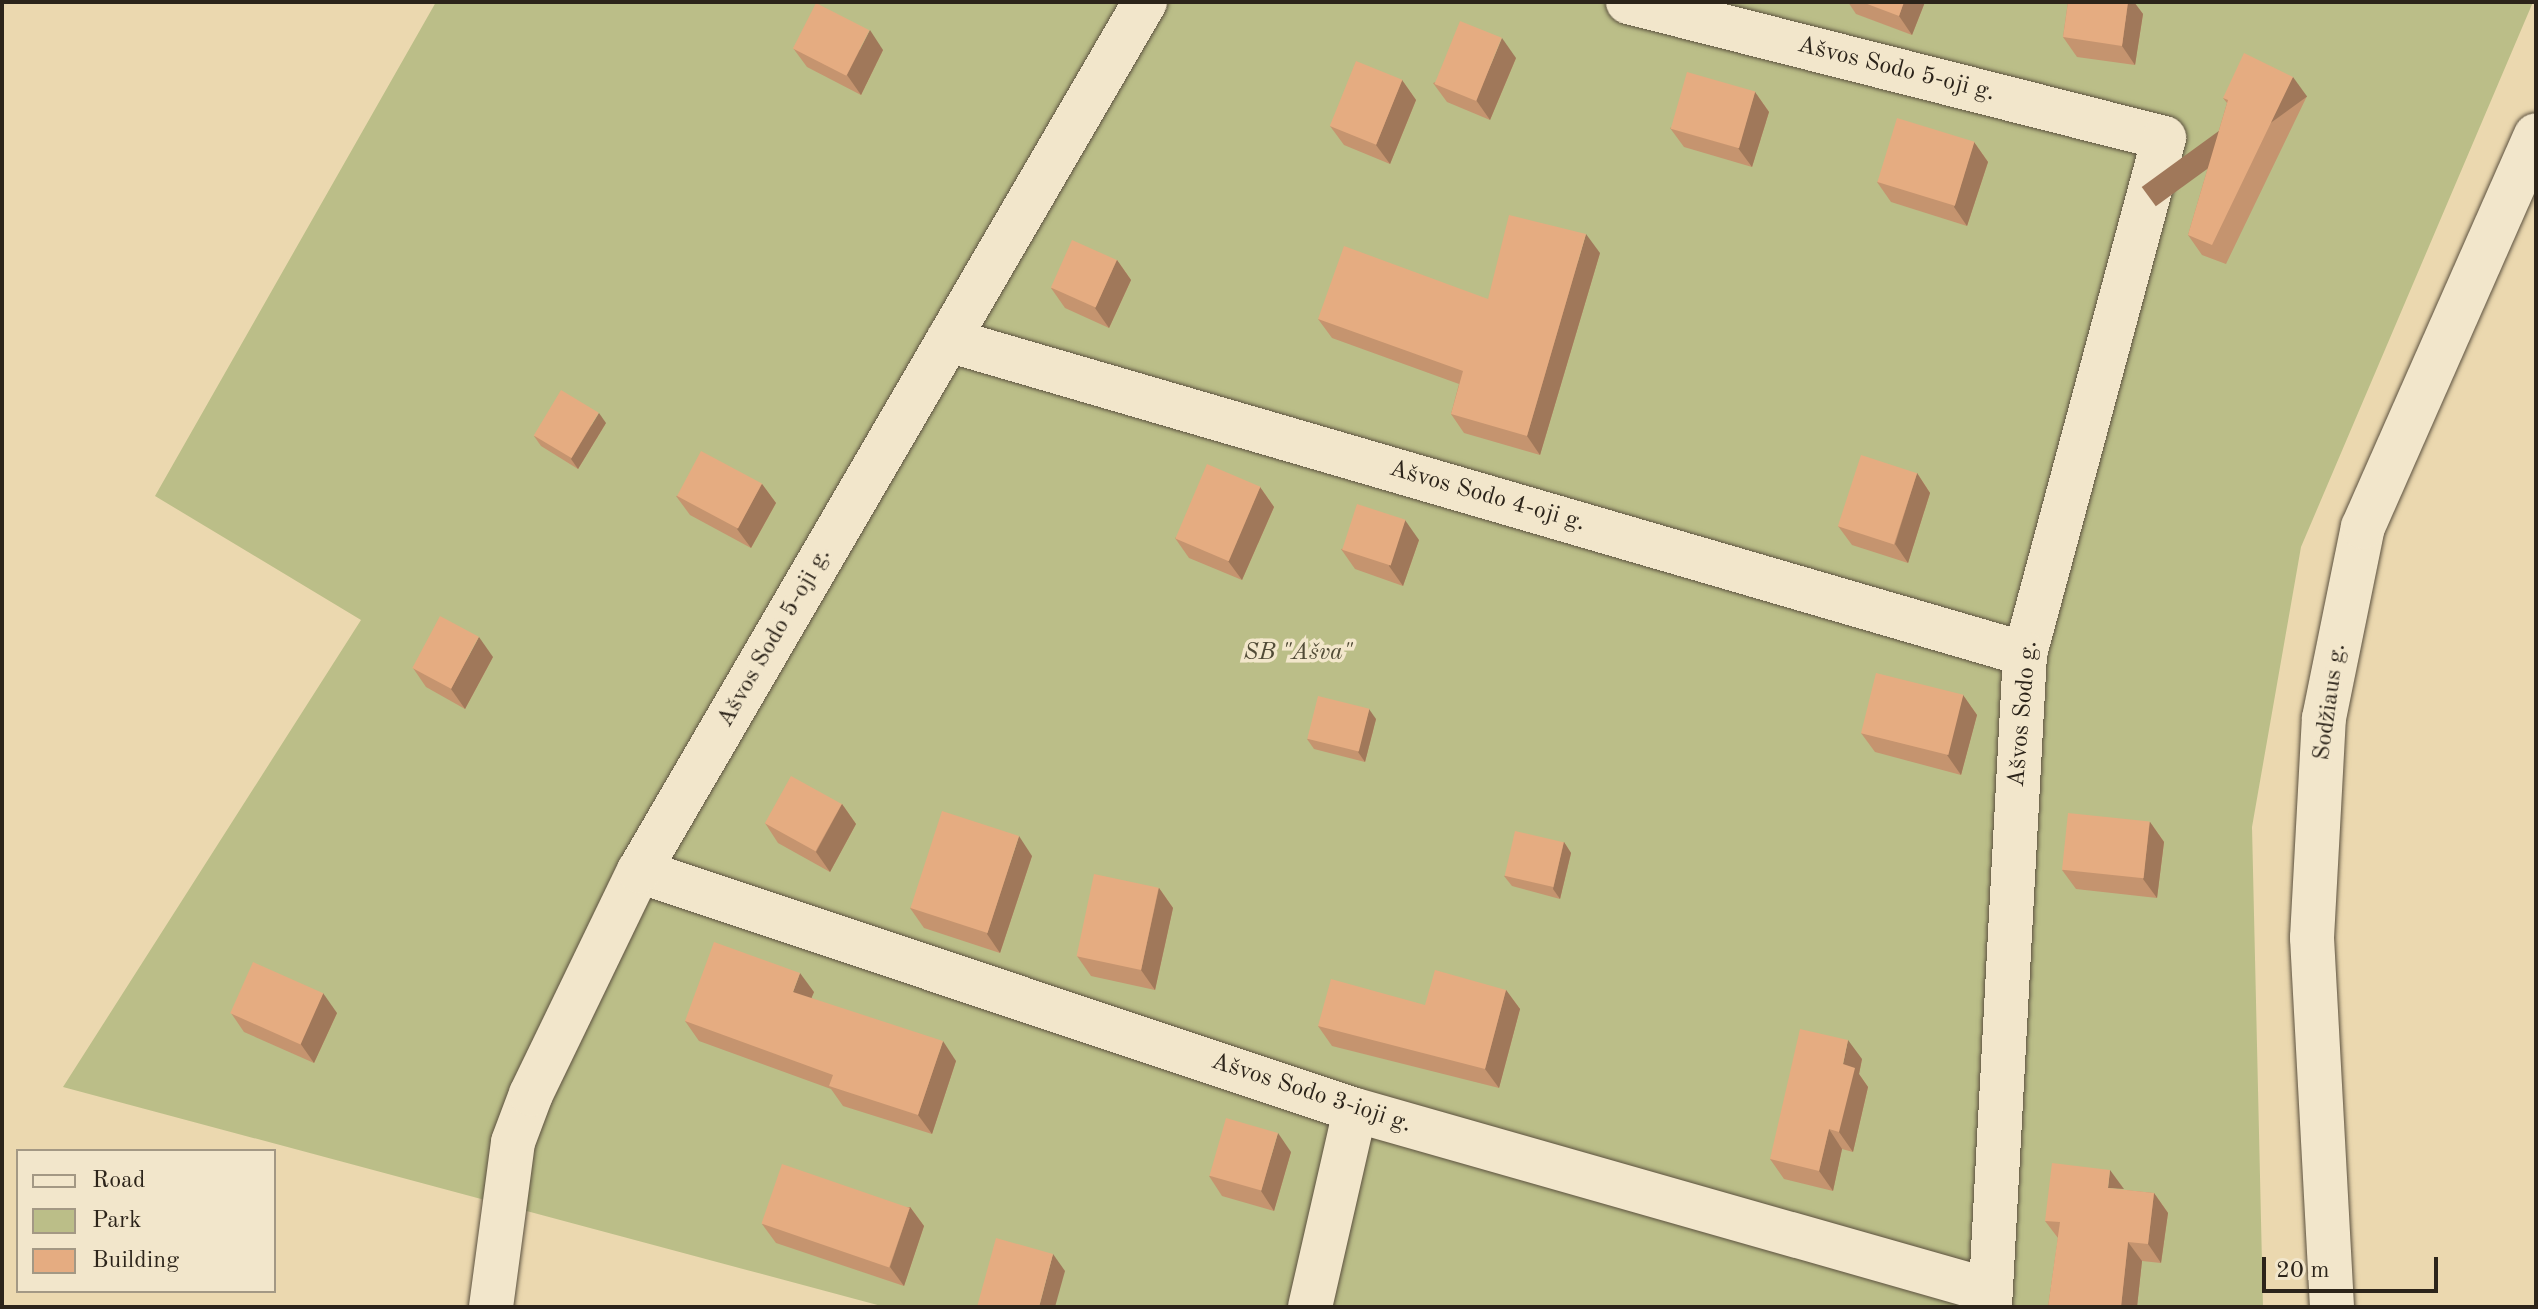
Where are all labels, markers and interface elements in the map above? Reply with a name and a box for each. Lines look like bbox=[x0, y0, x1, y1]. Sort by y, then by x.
street label: Ašvos Sodo 5-oji g. bbox=[1794, 32, 1998, 108]
street label: Ašvos Sodo 4-oji g. bbox=[1386, 455, 1588, 539]
street label: Ašvos Sodo 5-oji g. bbox=[712, 543, 838, 733]
park label: SB "Ašva" bbox=[1244, 640, 1352, 668]
street label: Ašvos Sodo g. bbox=[2003, 640, 2045, 788]
street label: Sodžiaus g. bbox=[2309, 642, 2353, 762]
street label: Ašvos Sodo 3-ioji g. bbox=[1207, 1048, 1415, 1140]
legend bbox=[16, 1149, 276, 1293]
text: Road bbox=[92, 1169, 145, 1193]
text: Park bbox=[92, 1209, 141, 1233]
scale bar bbox=[2266, 1241, 2442, 1291]
text: Building bbox=[92, 1249, 179, 1273]
text: 20 m bbox=[2276, 1259, 2330, 1283]

